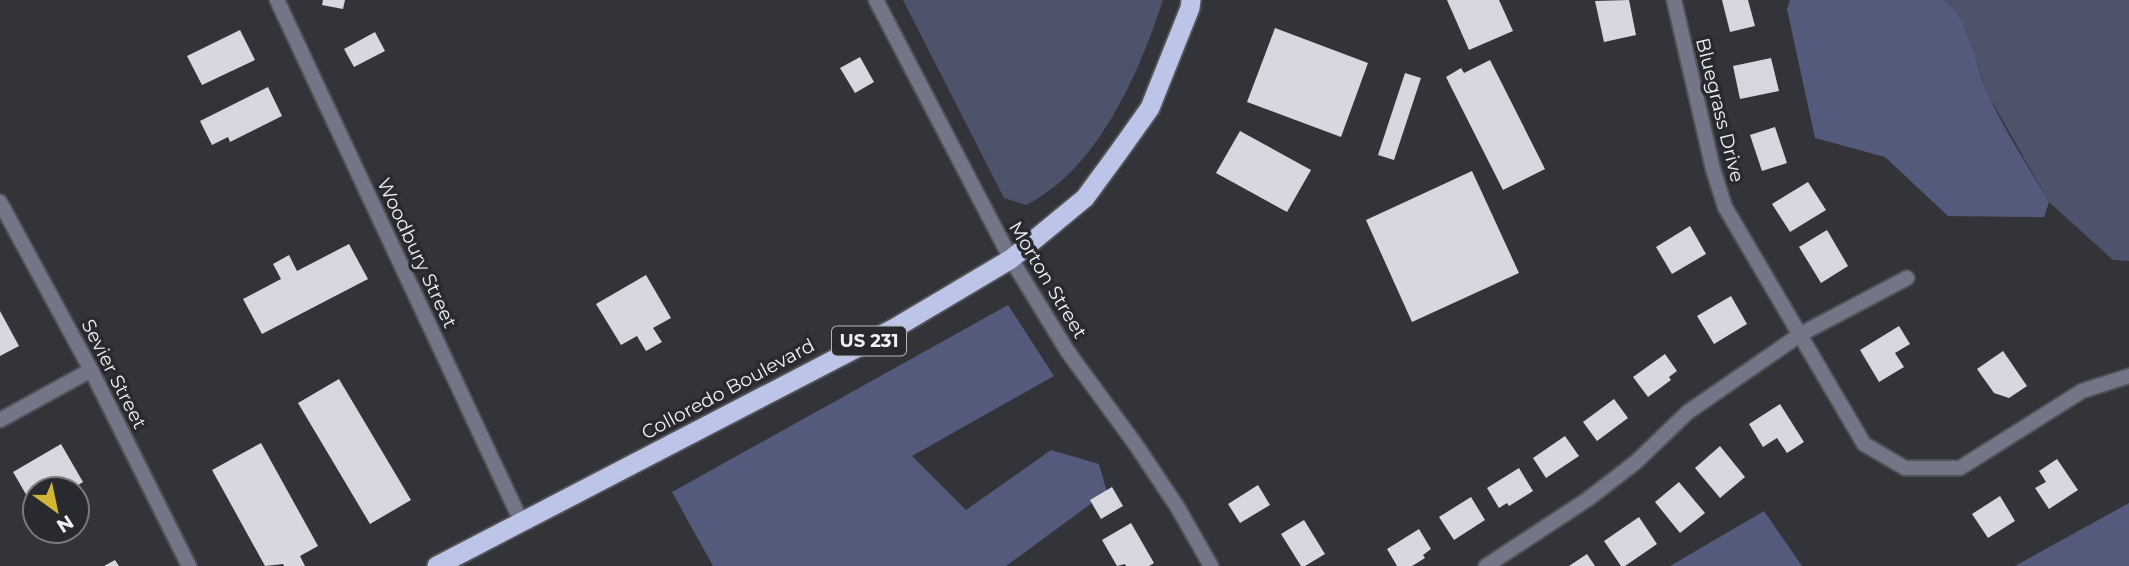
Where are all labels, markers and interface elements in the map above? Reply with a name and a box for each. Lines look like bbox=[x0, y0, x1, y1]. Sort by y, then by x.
street label: Bluegrass Drive bbox=[1691, 35, 1749, 185]
street label: Woodbury Street bbox=[372, 174, 462, 332]
street label: Morton Street bbox=[1004, 217, 1092, 343]
street label: Sevier Street bbox=[77, 315, 152, 433]
road number: US 231 bbox=[832, 326, 906, 356]
street label: Colloredo Boulevard bbox=[638, 334, 818, 444]
north arrow bbox=[21, 475, 91, 545]
text: N bbox=[52, 510, 78, 538]

